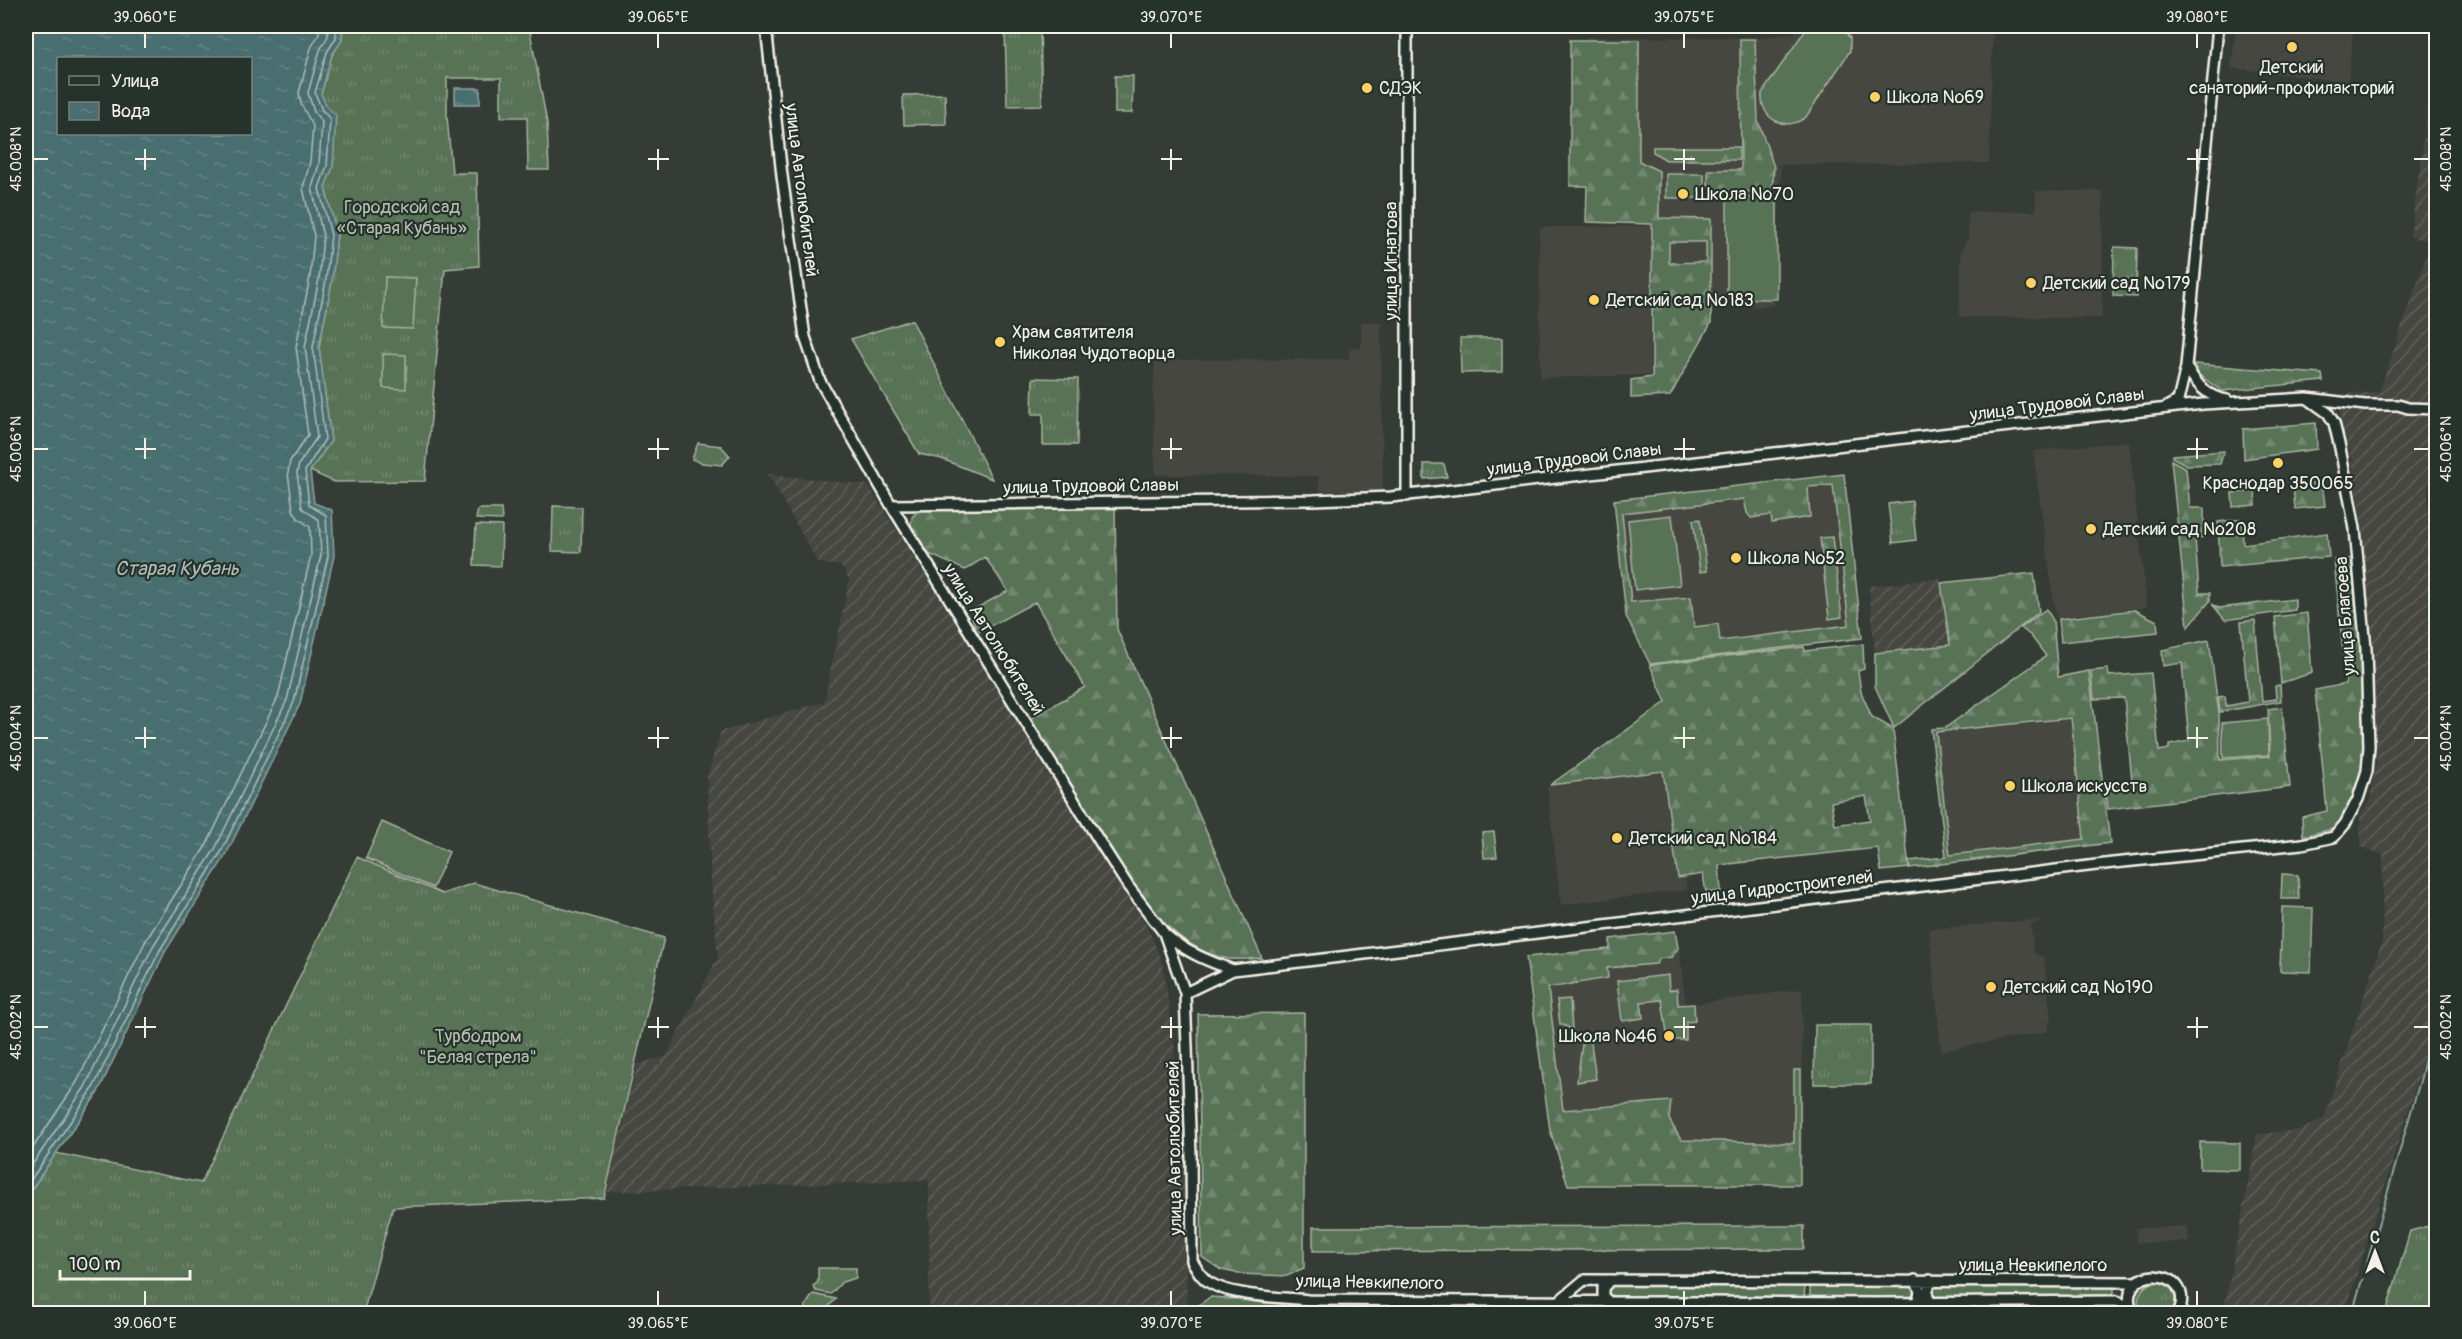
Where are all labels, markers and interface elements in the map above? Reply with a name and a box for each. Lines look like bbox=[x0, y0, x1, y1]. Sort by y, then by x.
text: 39.060°E bbox=[114, 8, 177, 27]
text: 39.065°E bbox=[628, 8, 689, 27]
text: 39.070°E bbox=[1140, 8, 1202, 27]
text: 39.075°E bbox=[1654, 8, 1714, 27]
text: 39.080°E bbox=[2166, 8, 2228, 27]
marker: Детский санаторий-профилакторий bbox=[2285, 40, 2299, 54]
place label: Детский санаторий-профилакторий bbox=[2189, 56, 2395, 100]
legend bbox=[57, 57, 252, 135]
text: Улица bbox=[111, 70, 159, 93]
place label: СДЭК bbox=[1379, 77, 1422, 100]
marker: СДЭК bbox=[1360, 81, 1374, 95]
place label: Школа №69 bbox=[1887, 86, 1984, 109]
marker: Школа №69 bbox=[1868, 90, 1882, 104]
text: Вода bbox=[111, 100, 150, 123]
street label: улица Автолюбителей bbox=[779, 101, 824, 278]
text: 45.008°N bbox=[7, 127, 26, 191]
text: 45.008°N bbox=[2437, 127, 2456, 191]
place label: Школа №70 bbox=[1695, 183, 1794, 206]
marker: Школа №70 bbox=[1676, 187, 1690, 201]
park label: Городской сад «Старая Кубань» bbox=[337, 196, 467, 240]
street label: улица Игнатова bbox=[1380, 202, 1403, 321]
place label: Детский сад №179 bbox=[2042, 272, 2191, 295]
marker: Детский сад №179 bbox=[2024, 276, 2038, 290]
place label: Детский сад №183 bbox=[1605, 289, 1754, 312]
marker: Детский сад №183 bbox=[1587, 293, 1601, 307]
place label: Храм святителя Николая Чудотворца bbox=[1012, 321, 1175, 365]
marker: Храм святителя Николая Чудотворца bbox=[993, 335, 1007, 349]
street label: улица Трудовой Славы bbox=[1967, 382, 2146, 427]
text: 45.006°N bbox=[7, 416, 26, 482]
text: 45.006°N bbox=[2437, 416, 2456, 482]
street label: улица Трудовой Славы bbox=[1484, 437, 1663, 482]
marker: Краснодар 350065 bbox=[2271, 456, 2285, 470]
place label: Краснодар 350065 bbox=[2202, 472, 2354, 495]
street label: улица Трудовой Славы bbox=[1002, 473, 1179, 500]
place label: Детский сад №208 bbox=[2102, 518, 2256, 541]
marker: Детский сад №208 bbox=[2084, 522, 2098, 536]
place label: Школа №52 bbox=[1748, 547, 1845, 570]
marker: Школа №52 bbox=[1729, 551, 1743, 565]
water label: Старая Кубань bbox=[115, 556, 240, 581]
street label: улица Благоева bbox=[2330, 556, 2361, 677]
street label: улица Автолюбителей bbox=[937, 558, 1050, 719]
text: 45.004°N bbox=[7, 705, 26, 771]
text: 45.004°N bbox=[2437, 705, 2456, 771]
place label: Школа искусств bbox=[2022, 775, 2147, 798]
marker: Школа искусств bbox=[2003, 779, 2017, 793]
place label: Детский сад №184 bbox=[1628, 827, 1778, 850]
marker: Детский сад №184 bbox=[1610, 831, 1624, 845]
street label: улица Гидростроителей bbox=[1689, 865, 1874, 910]
place label: Детский сад №190 bbox=[2002, 976, 2153, 999]
marker: Детский сад №190 bbox=[1984, 980, 1998, 994]
text: 45.002°N bbox=[7, 994, 26, 1060]
text: 45.002°N bbox=[2437, 994, 2456, 1060]
park label: Турбодром "Белая стрела" bbox=[419, 1025, 537, 1069]
place label: Школа №46 bbox=[1559, 1025, 1657, 1048]
marker: Школа №46 bbox=[1662, 1029, 1676, 1043]
street label: улица Автолюбителей bbox=[1161, 1060, 1188, 1237]
north arrow bbox=[2345, 1222, 2405, 1282]
text: С bbox=[2370, 1228, 2380, 1248]
scale bar bbox=[60, 1243, 190, 1281]
text: 100 m bbox=[69, 1253, 121, 1276]
street label: улица Невкипелого bbox=[1958, 1254, 2107, 1277]
street label: улица Невкипелого bbox=[1295, 1270, 1445, 1295]
text: 39.060°E bbox=[114, 1314, 177, 1333]
text: 39.065°E bbox=[628, 1314, 689, 1333]
text: 39.070°E bbox=[1140, 1314, 1202, 1333]
text: 39.075°E bbox=[1654, 1314, 1714, 1333]
text: 39.080°E bbox=[2166, 1314, 2228, 1333]

